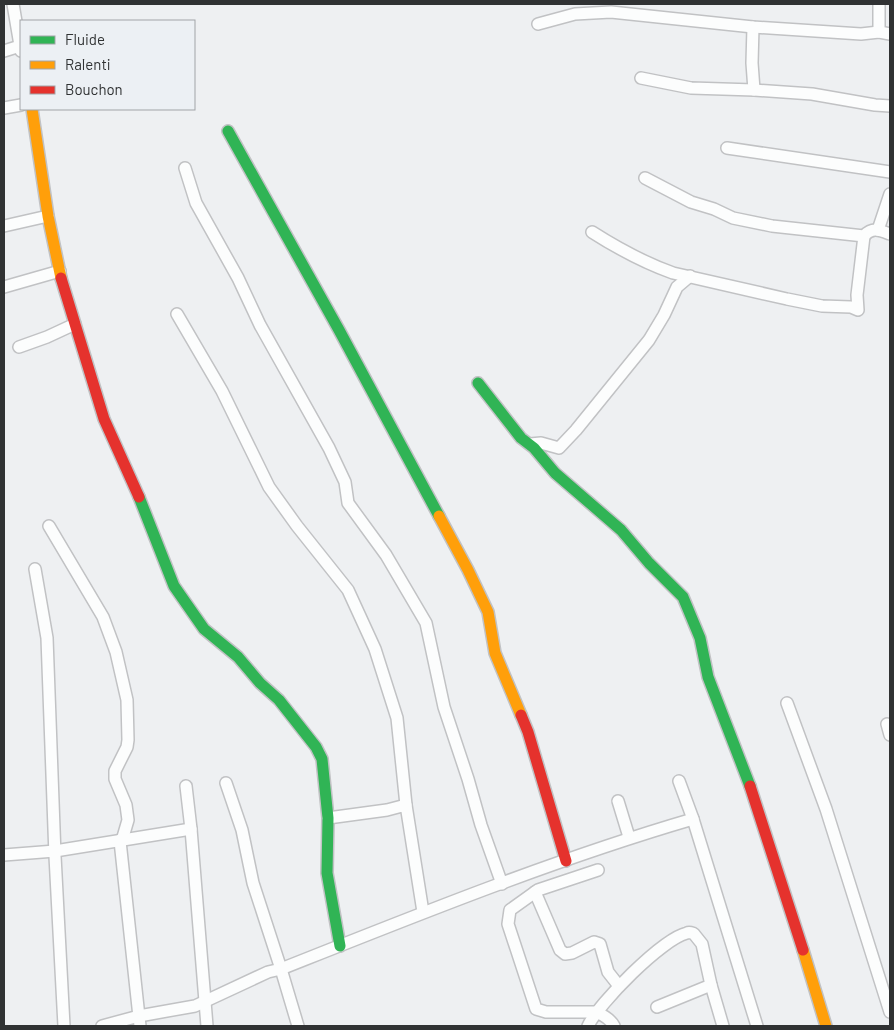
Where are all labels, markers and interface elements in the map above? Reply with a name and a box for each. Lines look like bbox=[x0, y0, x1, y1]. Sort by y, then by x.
legend bbox=[20, 20, 195, 110]
text: Fluide bbox=[65, 30, 105, 48]
text: Ralenti bbox=[65, 55, 111, 73]
text: Bouchon bbox=[65, 80, 123, 98]

